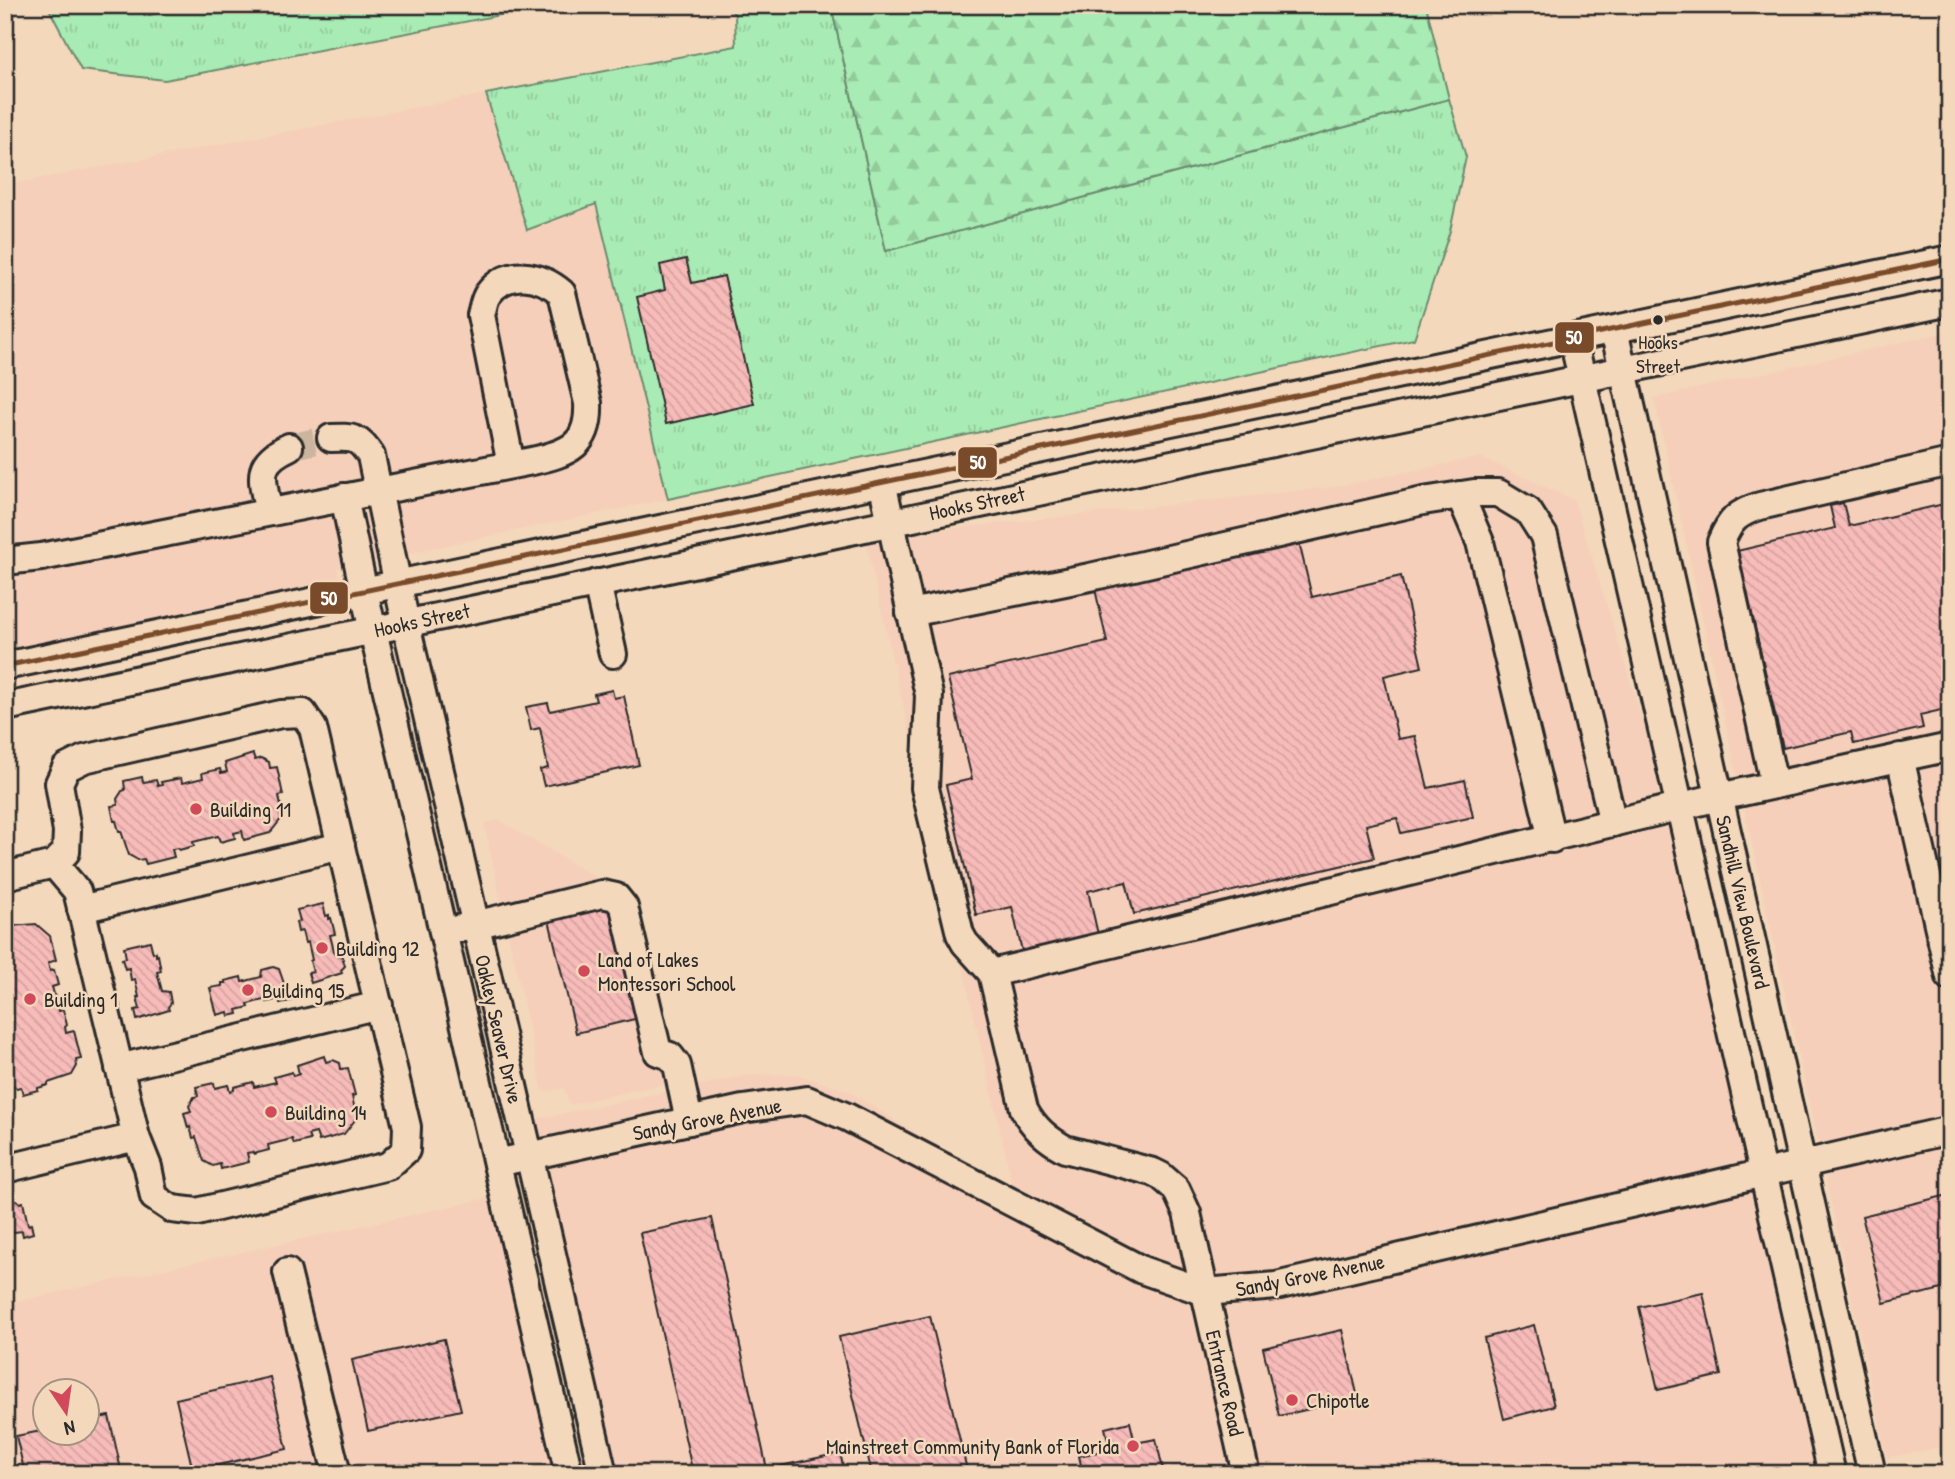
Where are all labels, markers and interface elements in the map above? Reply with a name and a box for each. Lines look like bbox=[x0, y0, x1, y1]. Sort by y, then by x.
marker: Hooks Street bbox=[1651, 313, 1665, 327]
line badge: 50 bbox=[1554, 321, 1595, 354]
text: 50 bbox=[1566, 324, 1583, 350]
place label: Hooks Street bbox=[1636, 329, 1681, 379]
line badge: 50 bbox=[957, 446, 998, 479]
text: 50 bbox=[970, 449, 987, 475]
street label: Hooks Street bbox=[926, 479, 1028, 527]
line badge: 50 bbox=[309, 581, 349, 615]
text: 50 bbox=[321, 585, 338, 611]
street label: Hooks Street bbox=[371, 596, 473, 644]
place label: Building 11 bbox=[210, 795, 291, 824]
marker: Building 11 bbox=[188, 801, 204, 817]
street label: Sandhill View Boulevard bbox=[1709, 813, 1777, 991]
place label: Building 12 bbox=[336, 934, 420, 963]
marker: Building 12 bbox=[314, 940, 330, 956]
place label: Land of Lakes Montessori School bbox=[598, 945, 736, 998]
street label: Oakley Seaver Drive bbox=[468, 952, 530, 1106]
marker: Land of Lakes Montessori School bbox=[576, 963, 592, 979]
place label: Building 15 bbox=[262, 976, 345, 1005]
marker: Building 15 bbox=[240, 982, 256, 998]
place label: Building 1 bbox=[44, 985, 118, 1014]
marker: Building 1 bbox=[22, 991, 38, 1007]
street label: Sandy Grove Avenue bbox=[630, 1090, 784, 1148]
place label: Building 14 bbox=[285, 1098, 367, 1127]
marker: Building 14 bbox=[263, 1104, 279, 1120]
street label: Sandy Grove Avenue bbox=[1233, 1246, 1387, 1304]
street label: Entrance Road bbox=[1199, 1327, 1251, 1439]
north arrow bbox=[32, 1378, 102, 1448]
place label: Chipotle bbox=[1306, 1386, 1370, 1415]
marker: Chipotle bbox=[1284, 1392, 1300, 1408]
text: N bbox=[62, 1415, 78, 1442]
place label: Mainstreet Community Bank of Florida bbox=[826, 1432, 1119, 1461]
marker: Mainstreet Community Bank of Florida bbox=[1125, 1438, 1141, 1454]

